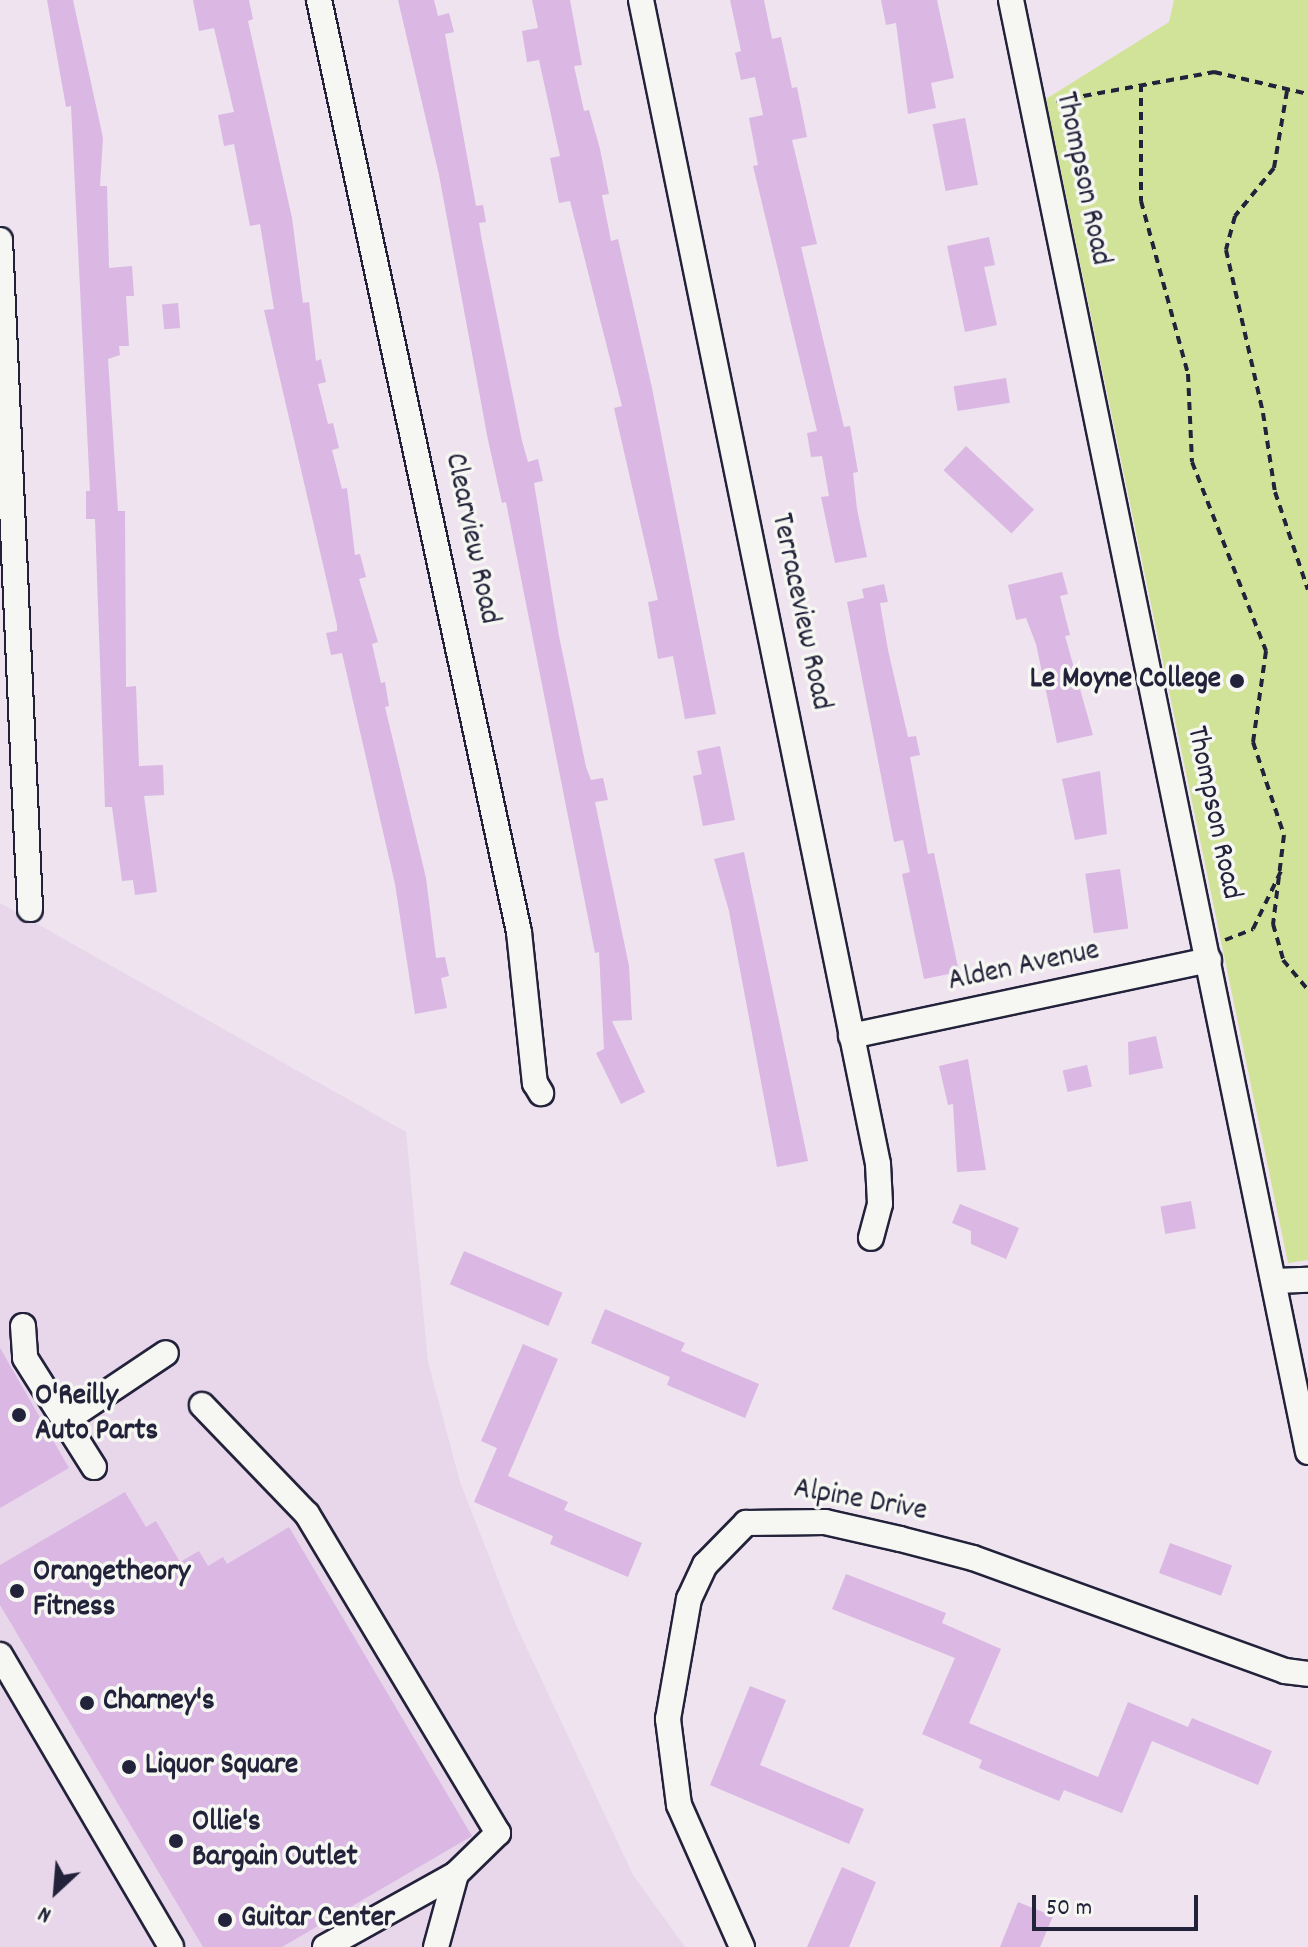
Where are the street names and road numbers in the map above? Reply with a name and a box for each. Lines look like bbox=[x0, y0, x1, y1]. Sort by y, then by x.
street label: Thompson Road bbox=[1045, 89, 1117, 269]
street label: Clearview Road bbox=[434, 450, 506, 628]
street label: Terraceview Road bbox=[761, 510, 837, 714]
street label: Thompson Road bbox=[1176, 723, 1248, 903]
street label: Alden Avenue bbox=[945, 934, 1103, 1002]
street label: Alpine Drive bbox=[791, 1473, 929, 1531]

